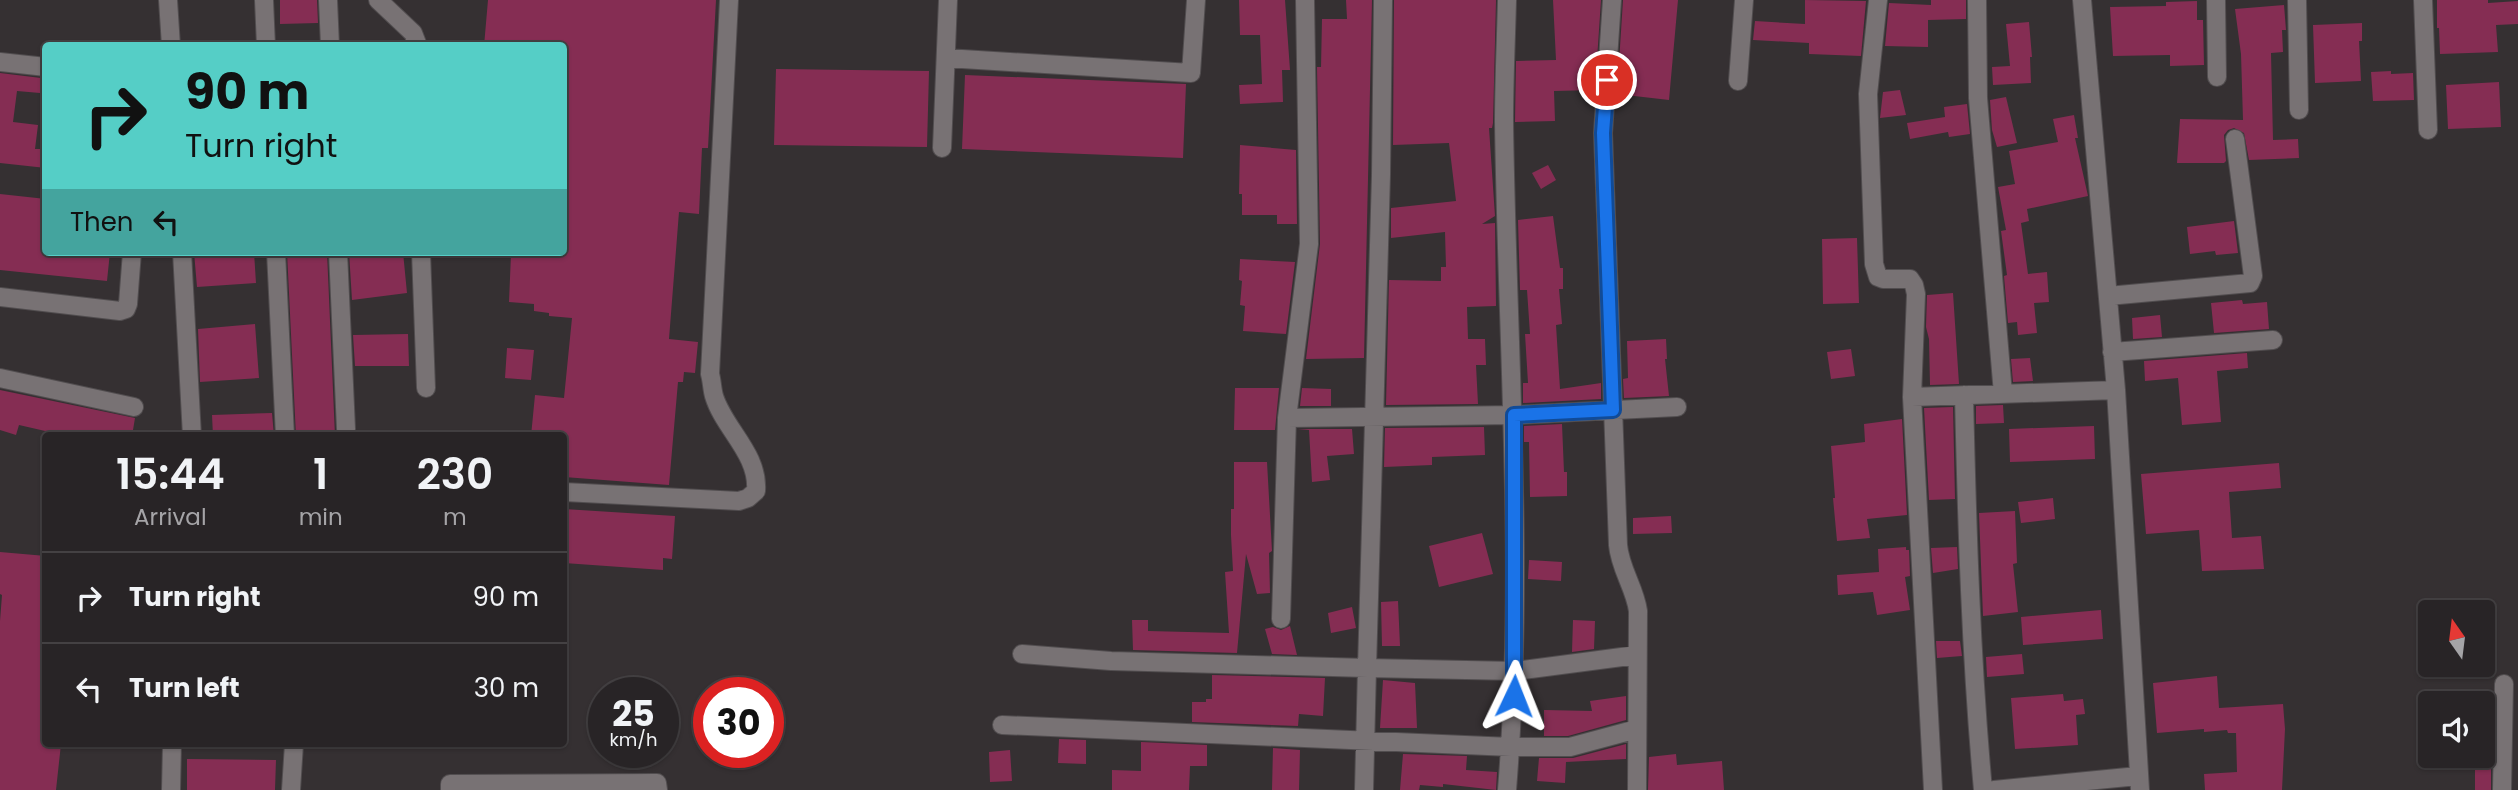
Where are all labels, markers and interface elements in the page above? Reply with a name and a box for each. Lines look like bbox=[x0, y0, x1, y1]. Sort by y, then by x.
pin bbox=[1577, 50, 1637, 110]
text: 90 m bbox=[185, 58, 309, 126]
icon: arrive bbox=[1588, 61, 1626, 99]
icon: right bbox=[70, 70, 161, 161]
text: Turn right bbox=[185, 123, 337, 168]
icon: left bbox=[147, 203, 185, 241]
text: Then bbox=[70, 204, 133, 240]
text: 15:44 bbox=[116, 445, 225, 504]
text: 1 bbox=[313, 445, 328, 504]
text: 230 bbox=[417, 445, 493, 504]
text: Arrival bbox=[134, 501, 207, 533]
text: min bbox=[299, 501, 343, 533]
text: m bbox=[443, 501, 467, 533]
icon: right bbox=[70, 579, 108, 617]
text: Turn right bbox=[129, 579, 261, 615]
text: 90 m bbox=[473, 579, 539, 615]
north arrow bbox=[2418, 600, 2496, 677]
map controls bbox=[2418, 600, 2495, 768]
position arrow bbox=[1477, 659, 1551, 733]
icon: left bbox=[70, 670, 108, 708]
text: Turn left bbox=[129, 670, 240, 706]
text: 30 m bbox=[474, 670, 539, 706]
speed limit sign: 30 bbox=[693, 677, 784, 768]
text: 25 bbox=[612, 689, 655, 738]
button: sound bbox=[2418, 691, 2495, 768]
text: km/h bbox=[610, 727, 657, 752]

